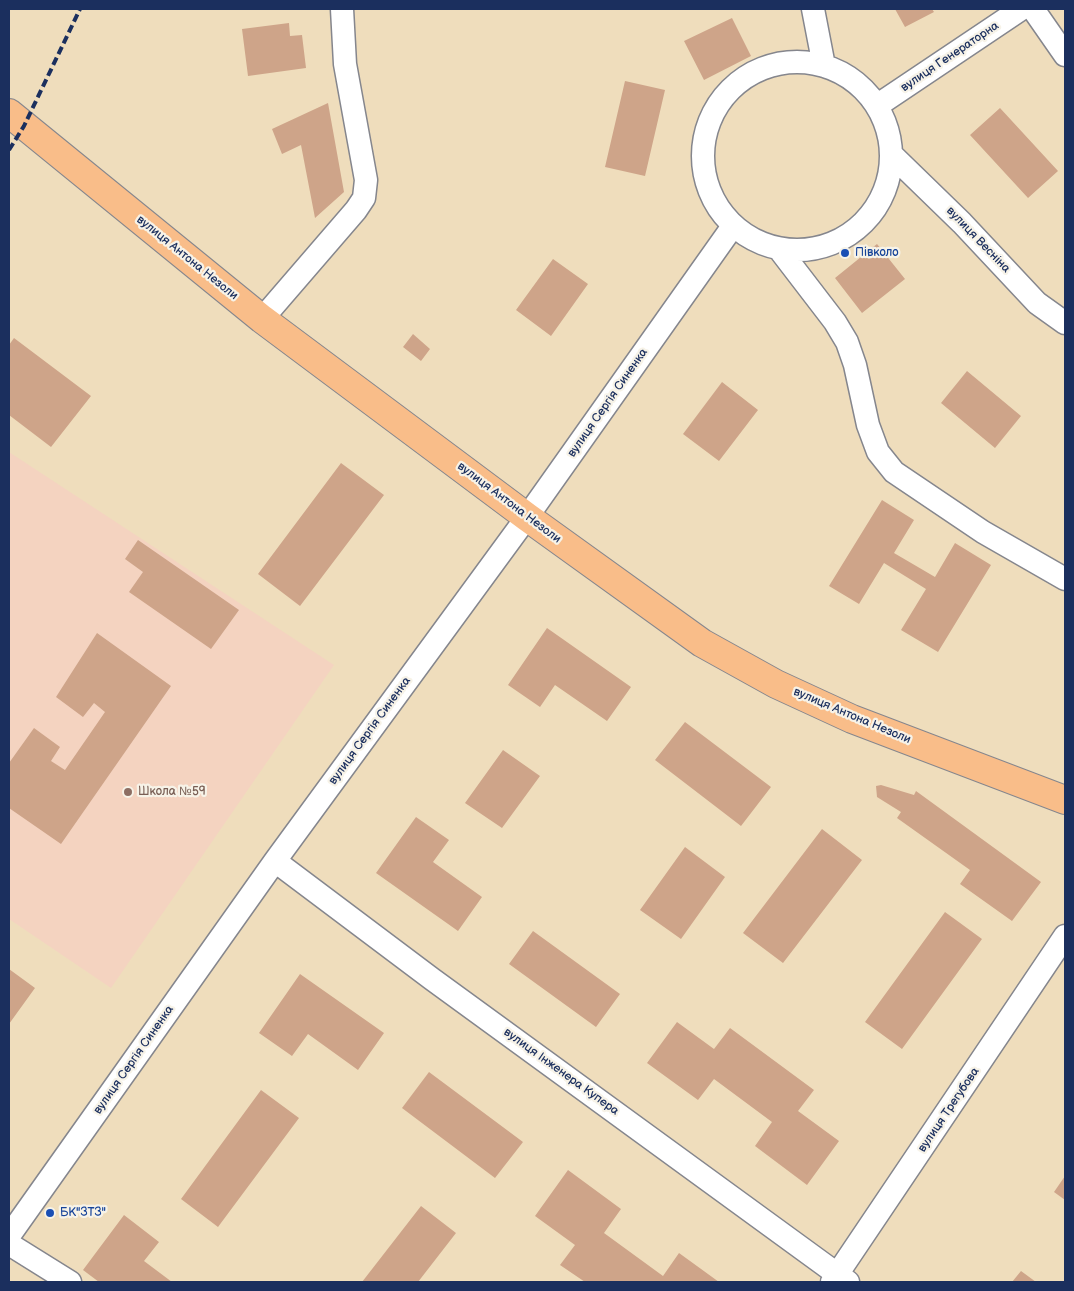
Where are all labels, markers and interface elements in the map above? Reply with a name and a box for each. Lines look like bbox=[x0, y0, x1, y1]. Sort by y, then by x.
street label: вулиця Генераторна bbox=[898, 19, 1002, 95]
street label: вулиця Весніна bbox=[943, 204, 1013, 276]
street label: вулиця Антона Незоли bbox=[133, 213, 241, 303]
place label: Півколо bbox=[855, 246, 899, 260]
marker: Півколо bbox=[839, 247, 851, 259]
street label: вулиця Сергія Синенка bbox=[565, 346, 651, 460]
street label: вулиця Антона Незоли bbox=[454, 459, 564, 547]
street label: вулиця Сергія Синенка bbox=[326, 674, 414, 788]
street label: вулиця Антона Незоли bbox=[791, 685, 913, 747]
place label: Школа №59 bbox=[138, 785, 206, 799]
marker: Школа №59 bbox=[122, 786, 134, 798]
street label: вулиця Сергія Синенка bbox=[91, 1003, 177, 1117]
street label: вулиця Інженера Купера bbox=[501, 1025, 621, 1119]
street label: вулиця Трегубова bbox=[915, 1065, 983, 1155]
place label: БК"ЗТЗ" bbox=[60, 1206, 106, 1220]
marker: БК"ЗТЗ" bbox=[44, 1207, 56, 1219]

